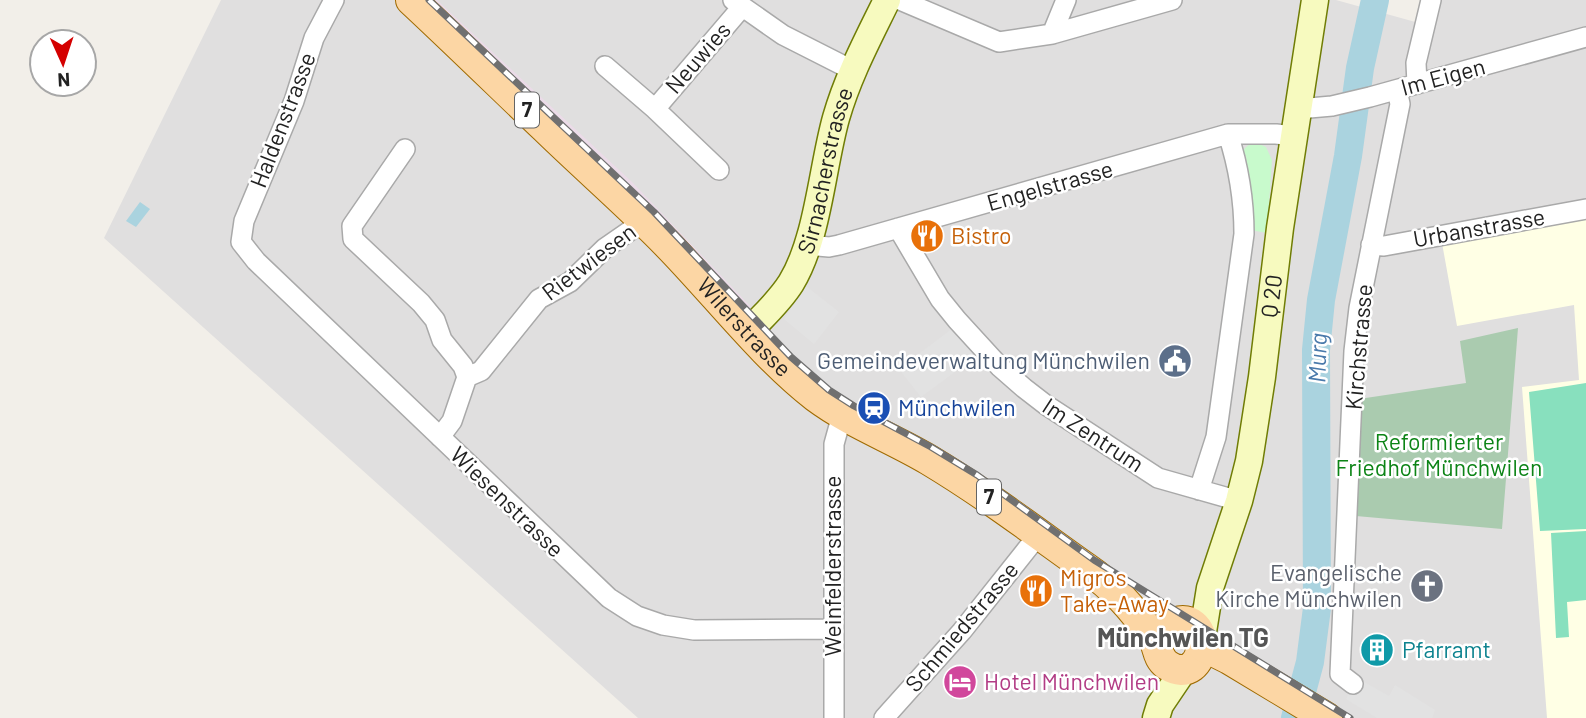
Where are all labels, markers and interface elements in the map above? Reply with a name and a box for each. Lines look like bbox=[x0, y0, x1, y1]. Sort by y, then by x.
street label: Neuwies bbox=[659, 16, 736, 99]
north arrow bbox=[28, 28, 98, 98]
street label: Haldenstrasse bbox=[243, 48, 321, 191]
street label: Im Eigen bbox=[1397, 51, 1488, 101]
text: N bbox=[57, 69, 71, 92]
street label: Sirnacherstrasse bbox=[791, 83, 858, 257]
road number: 7 bbox=[515, 92, 539, 128]
street label: Engelstrasse bbox=[984, 154, 1116, 216]
street label: Urbanstrasse bbox=[1411, 202, 1547, 252]
street label: Rietwiesen bbox=[536, 217, 641, 306]
restaurant icon: Bistro bbox=[908, 217, 946, 255]
place label: Bistro bbox=[951, 221, 1012, 249]
street label: Wilerstrasse bbox=[692, 271, 798, 382]
street label: Q 20 bbox=[1254, 273, 1287, 319]
street label: Kirchstrasse bbox=[1339, 283, 1377, 411]
water label: Murg bbox=[1301, 333, 1332, 383]
public building icon: Gemeindeverwaltung Münchwilen bbox=[1156, 342, 1194, 380]
place label: Gemeindeverwaltung Münchwilen bbox=[817, 346, 1150, 374]
station icon: Münchwilen bbox=[855, 389, 893, 427]
street label: Im Zentrum bbox=[1038, 391, 1149, 477]
place label: Münchwilen bbox=[898, 393, 1016, 421]
park label: Reformierter Friedhof Münchwilen bbox=[1336, 427, 1542, 481]
street label: Wiesenstrasse bbox=[445, 440, 570, 563]
street label: Weinfelderstrasse bbox=[818, 476, 846, 656]
road number: 7 bbox=[977, 480, 1001, 514]
street label: Schmiedstrasse bbox=[899, 556, 1024, 697]
place label: Evangelische Kirche Münchwilen bbox=[1215, 558, 1402, 612]
place label: Migros Take-Away bbox=[1060, 563, 1169, 617]
church icon: Evangelische Kirche Münchwilen bbox=[1408, 567, 1446, 605]
restaurant icon: Migros Take-Away bbox=[1017, 572, 1055, 610]
district label: Münchwilen TG bbox=[1097, 621, 1269, 652]
building icon: Pfarramt bbox=[1358, 631, 1396, 669]
place label: Pfarramt bbox=[1402, 635, 1491, 663]
hotel icon: Hotel Münchwilen bbox=[941, 663, 979, 701]
place label: Hotel Münchwilen bbox=[984, 667, 1159, 695]

